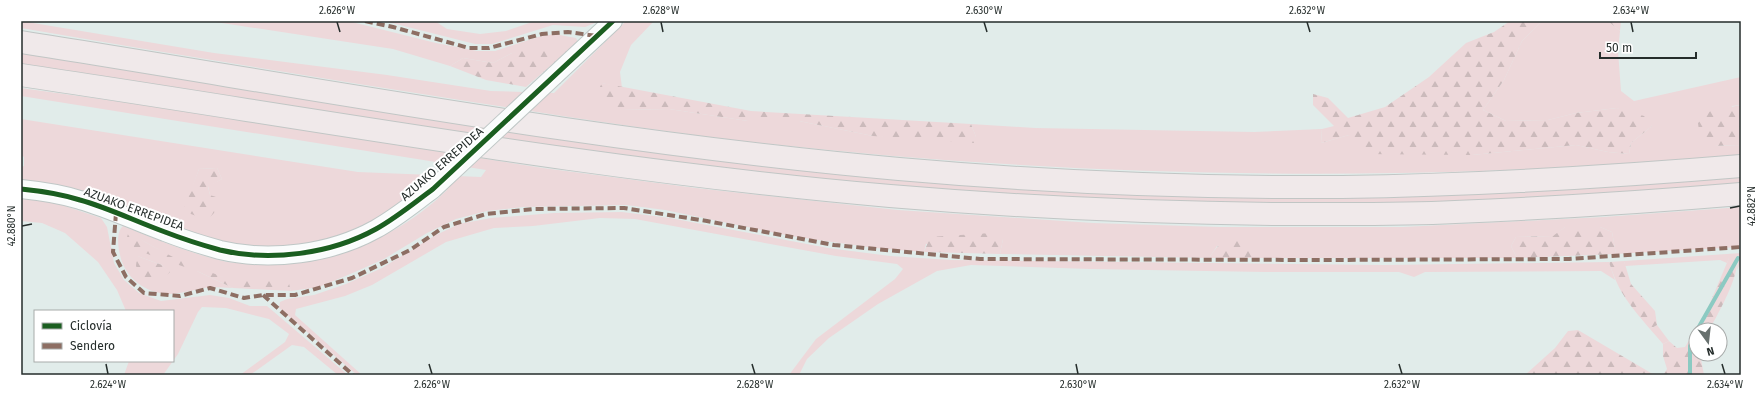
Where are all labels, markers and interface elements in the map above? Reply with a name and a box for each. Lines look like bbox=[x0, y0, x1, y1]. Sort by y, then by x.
text: 2.626°W bbox=[319, 5, 356, 17]
text: 2.628°W bbox=[643, 5, 680, 17]
text: 2.630°W bbox=[966, 5, 1003, 17]
text: 2.632°W bbox=[1289, 5, 1326, 17]
text: 2.634°W bbox=[1613, 5, 1650, 17]
scale bar bbox=[1600, 34, 1696, 60]
text: 50 m bbox=[1606, 41, 1632, 55]
street label: AZUAKO ERREPIDEA bbox=[398, 124, 486, 204]
street label: AZUAKO ERREPIDEA bbox=[82, 184, 186, 234]
text: 42.882°N bbox=[1746, 186, 1758, 226]
text: 42.880°N bbox=[6, 205, 18, 247]
legend bbox=[34, 310, 174, 362]
text: Ciclovía bbox=[70, 319, 112, 333]
north arrow bbox=[1688, 322, 1728, 362]
text: Sendero bbox=[70, 339, 115, 353]
text: N bbox=[1705, 344, 1716, 358]
text: 2.624°W bbox=[90, 379, 127, 391]
text: 2.626°W bbox=[414, 379, 451, 391]
text: 2.628°W bbox=[737, 379, 774, 391]
text: 2.630°W bbox=[1060, 379, 1097, 391]
text: 2.632°W bbox=[1384, 379, 1421, 391]
text: 2.634°W bbox=[1707, 379, 1744, 391]

